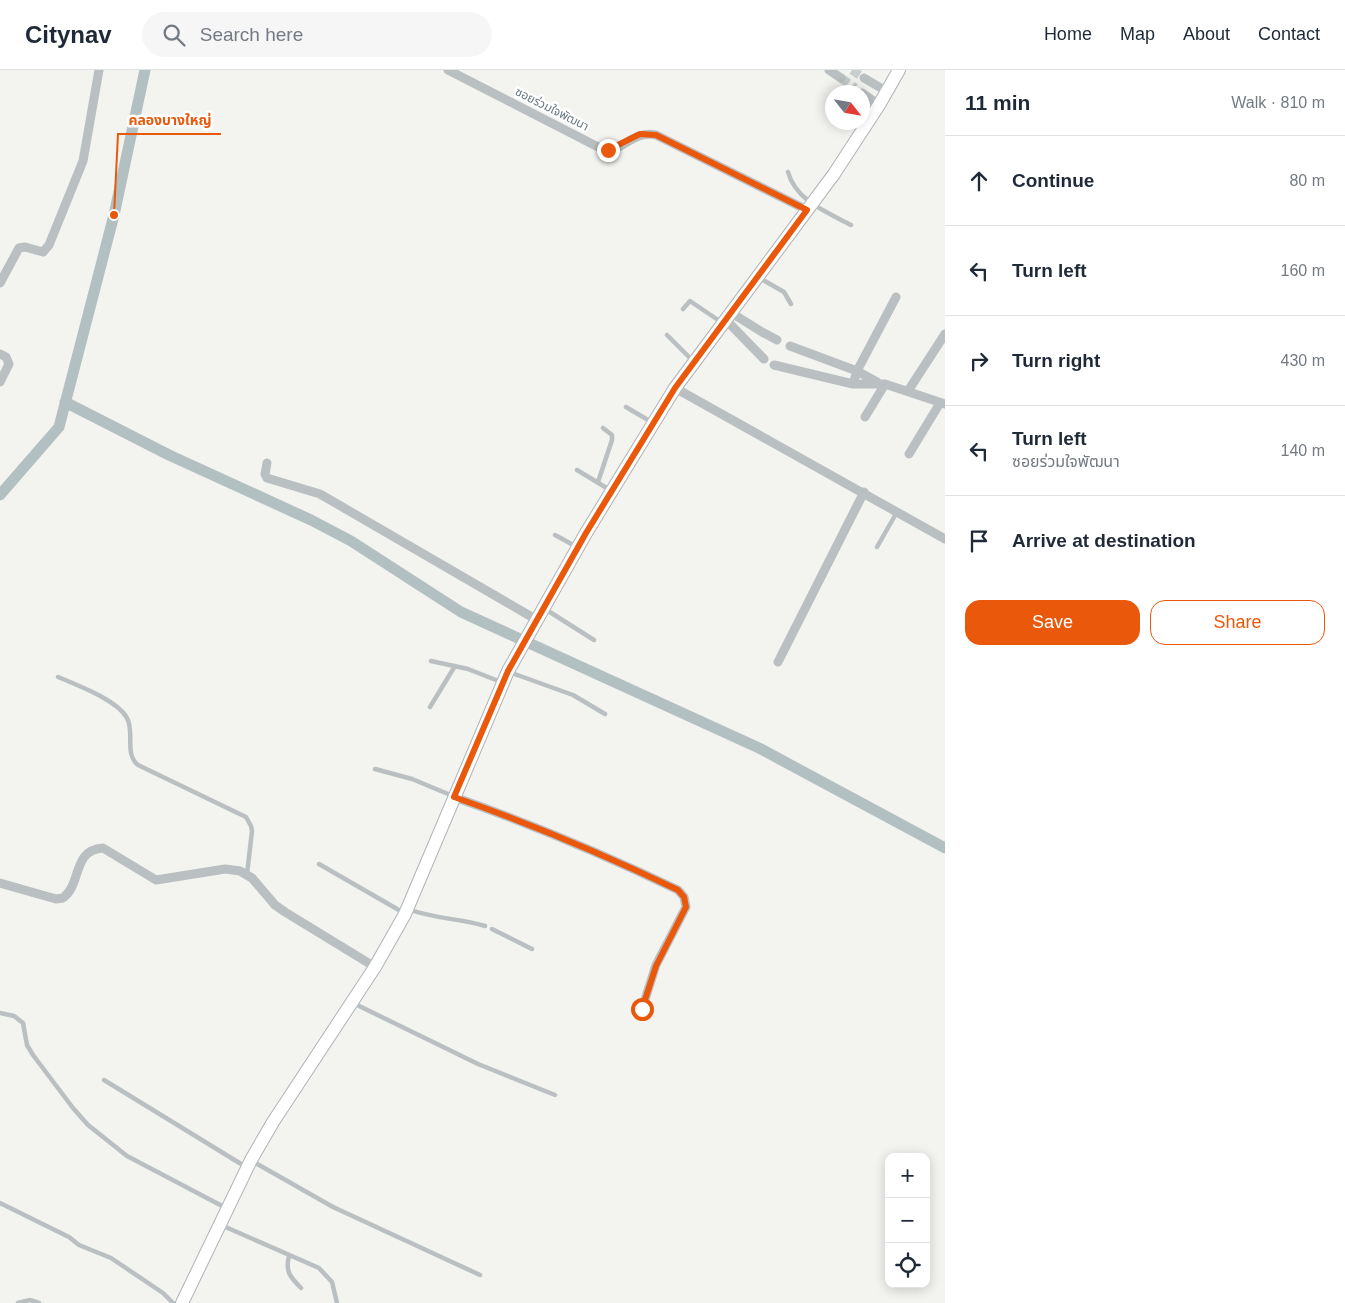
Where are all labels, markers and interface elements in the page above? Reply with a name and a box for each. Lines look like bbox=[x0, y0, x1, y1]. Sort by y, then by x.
search box bbox=[142, 12, 492, 57]
text: Citynav bbox=[25, 21, 112, 48]
icon: search bbox=[160, 21, 188, 49]
text: Search here bbox=[200, 24, 303, 45]
text: Home bbox=[1044, 24, 1092, 44]
text: Map bbox=[1120, 24, 1155, 44]
text: About bbox=[1183, 24, 1230, 44]
text: Contact bbox=[1258, 24, 1320, 44]
street label: ซอยร่วมใจพัฒนา bbox=[513, 84, 591, 134]
north arrow bbox=[825, 85, 870, 130]
text: 11 min bbox=[965, 91, 1030, 114]
text: Walk · 810 m bbox=[1231, 94, 1325, 111]
callout: คลองบางใหญ่ bbox=[118, 105, 221, 134]
text: คลองบางใหญ่ bbox=[128, 112, 212, 128]
route end bbox=[597, 139, 620, 162]
icon: ahead bbox=[965, 167, 993, 195]
text: Continue bbox=[1012, 170, 1094, 191]
text: 80 m bbox=[1289, 172, 1325, 189]
icon: left bbox=[965, 257, 993, 285]
text: Turn left bbox=[1012, 260, 1087, 281]
text: 160 m bbox=[1281, 262, 1325, 279]
icon: right bbox=[965, 347, 993, 375]
text: Turn right bbox=[1012, 350, 1100, 371]
text: 430 m bbox=[1281, 352, 1325, 369]
text: Turn left bbox=[1012, 428, 1087, 449]
icon: left bbox=[965, 437, 993, 465]
text: 140 m bbox=[1281, 442, 1325, 459]
text: ซอยร่วมใจพัฒนา bbox=[1012, 453, 1120, 470]
icon: arrive bbox=[965, 527, 993, 555]
text: Arrive at destination bbox=[1012, 530, 1196, 551]
button: Save bbox=[965, 600, 1140, 645]
button: Share bbox=[1150, 600, 1325, 645]
route start bbox=[631, 998, 654, 1021]
map controls bbox=[885, 1153, 930, 1288]
button: + bbox=[885, 1153, 930, 1198]
button: − bbox=[885, 1198, 930, 1243]
button: locate bbox=[885, 1243, 930, 1288]

